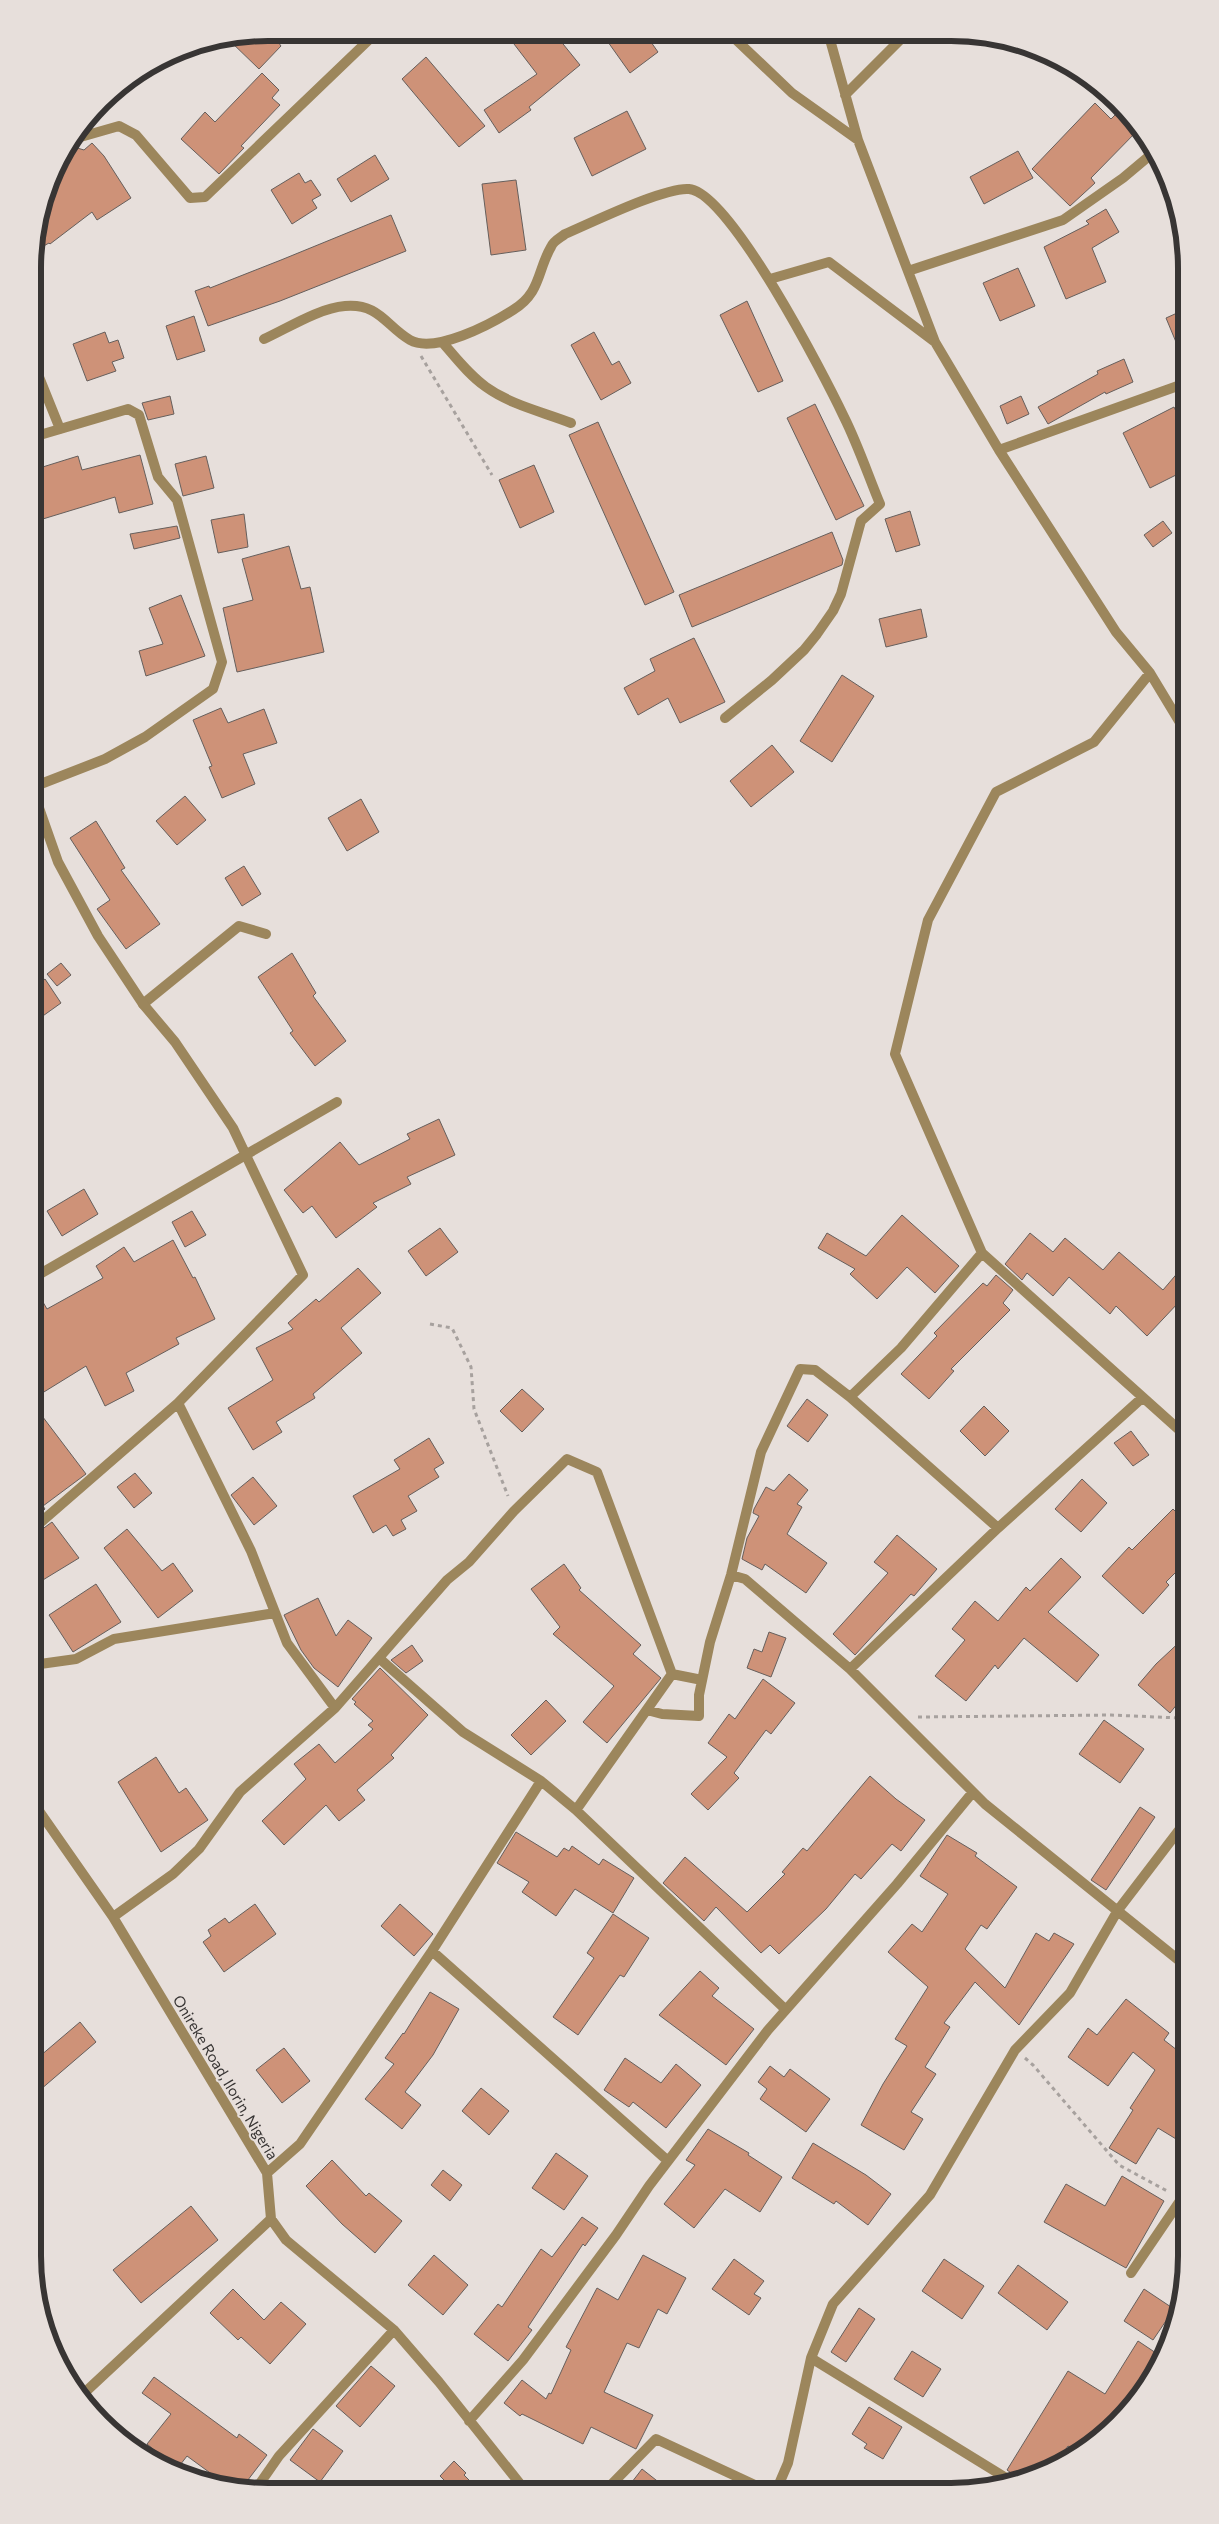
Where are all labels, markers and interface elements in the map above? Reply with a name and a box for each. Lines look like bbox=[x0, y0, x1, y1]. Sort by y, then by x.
street label: Onireke Road, Ilorin, Nigeria bbox=[170, 1991, 282, 2163]

